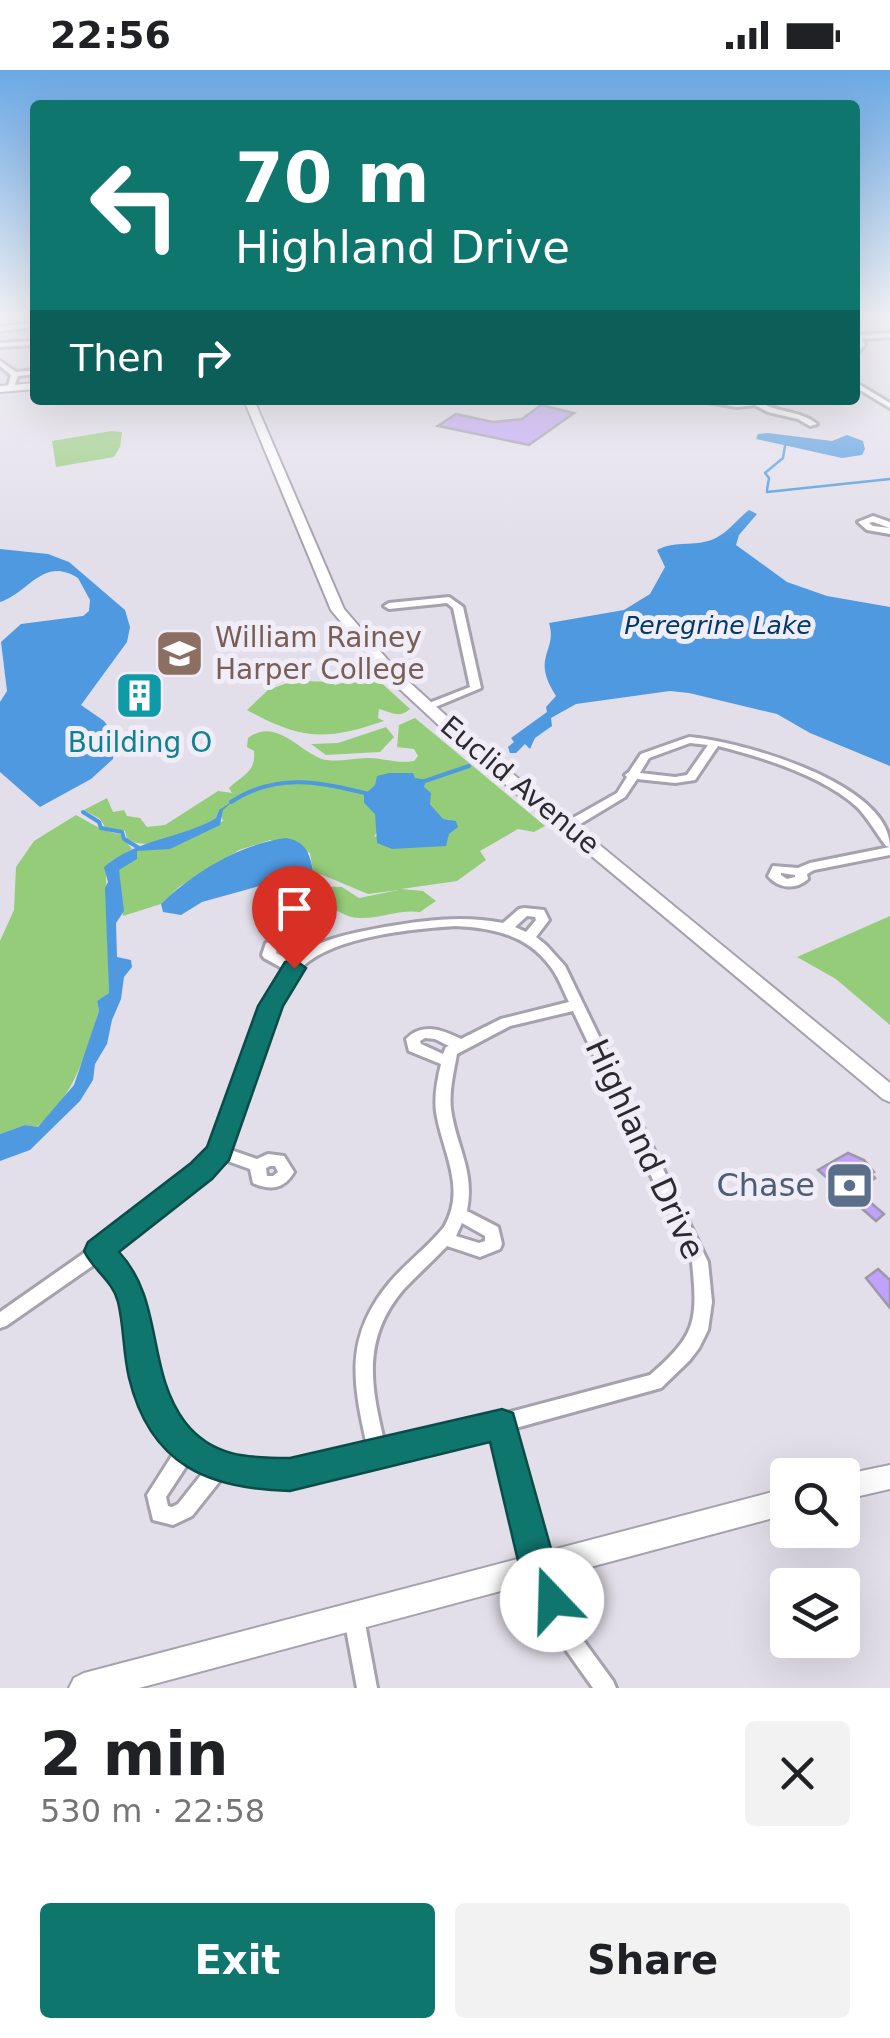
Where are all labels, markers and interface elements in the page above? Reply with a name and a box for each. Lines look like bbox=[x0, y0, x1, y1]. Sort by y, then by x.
text: 22:56 bbox=[50, 13, 171, 57]
text: 70 m bbox=[235, 137, 430, 219]
icon: left bbox=[70, 140, 200, 270]
text: Highland Drive bbox=[235, 221, 570, 274]
icon: right bbox=[185, 330, 240, 385]
text: Then bbox=[70, 336, 165, 380]
water label: Peregrine Lake bbox=[624, 611, 812, 640]
place label: William Rainey Harper College bbox=[215, 621, 425, 686]
school or university icon: William Rainey Harper College bbox=[154, 627, 206, 679]
building icon: Building O bbox=[114, 669, 166, 721]
street label: Euclid Avenue bbox=[434, 709, 606, 861]
place label: Building O bbox=[68, 726, 212, 759]
pin bbox=[252, 866, 337, 969]
icon: arrive bbox=[267, 881, 322, 936]
street label: Highland Drive bbox=[577, 1033, 713, 1265]
bank icon: Chase bbox=[824, 1159, 876, 1211]
place label: Chase bbox=[716, 1166, 815, 1204]
map controls bbox=[770, 1458, 860, 1658]
button: search bbox=[770, 1458, 860, 1548]
position arrow bbox=[500, 1548, 604, 1652]
button: layers bbox=[770, 1568, 860, 1658]
text: 2 min bbox=[40, 1719, 228, 1789]
button: close bbox=[745, 1721, 850, 1826]
text: 530 m · 22:58 bbox=[40, 1792, 265, 1830]
button: Exit bbox=[40, 1903, 435, 2018]
button: Share bbox=[455, 1903, 850, 2018]

